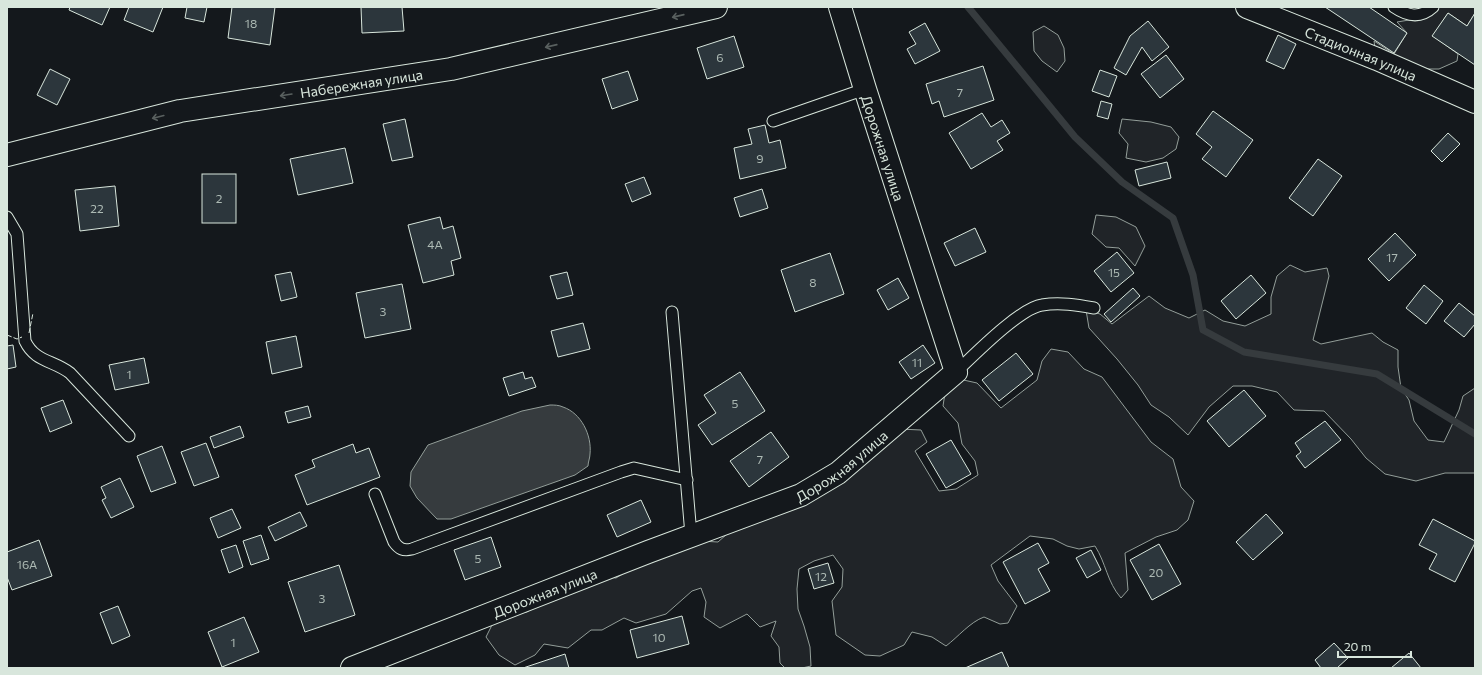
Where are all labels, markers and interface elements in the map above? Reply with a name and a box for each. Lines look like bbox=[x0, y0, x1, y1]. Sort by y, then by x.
one-way arrow bbox=[671, 13, 684, 20]
house number: 18 bbox=[245, 16, 257, 30]
street label: Стадионная улица bbox=[1303, 23, 1420, 84]
one-way arrow bbox=[545, 42, 558, 50]
house number: 6 bbox=[716, 50, 724, 64]
street label: Набережная улица bbox=[299, 65, 424, 101]
house number: 7 bbox=[957, 85, 963, 99]
one-way arrow bbox=[280, 91, 293, 99]
street label: Дорожная улица bbox=[858, 93, 908, 203]
one-way arrow bbox=[151, 113, 164, 121]
house number: 9 bbox=[756, 151, 764, 165]
house number: 2 bbox=[216, 191, 223, 205]
house number: 22 bbox=[90, 201, 104, 215]
house number: 4А bbox=[427, 237, 443, 251]
house number: 17 bbox=[1386, 250, 1398, 264]
house number: 15 bbox=[1108, 265, 1120, 279]
house number: 8 bbox=[809, 275, 817, 289]
house number: 3 bbox=[380, 304, 387, 318]
house number: 11 bbox=[912, 355, 922, 369]
house number: 1 bbox=[126, 367, 132, 381]
house number: 5 bbox=[732, 396, 739, 410]
street label: Дорожная улица bbox=[792, 426, 891, 505]
house number: 7 bbox=[757, 452, 763, 466]
house number: 5 bbox=[475, 551, 482, 565]
house number: 16А bbox=[17, 557, 37, 571]
street label: Дорожная улица bbox=[490, 564, 599, 621]
house number: 20 bbox=[1149, 565, 1163, 579]
house number: 12 bbox=[815, 569, 827, 583]
house number: 3 bbox=[319, 591, 326, 605]
house number: 10 bbox=[653, 630, 666, 644]
scale bar bbox=[1338, 633, 1411, 659]
house number: 1 bbox=[230, 635, 236, 649]
text: 20 m bbox=[1344, 639, 1371, 653]

